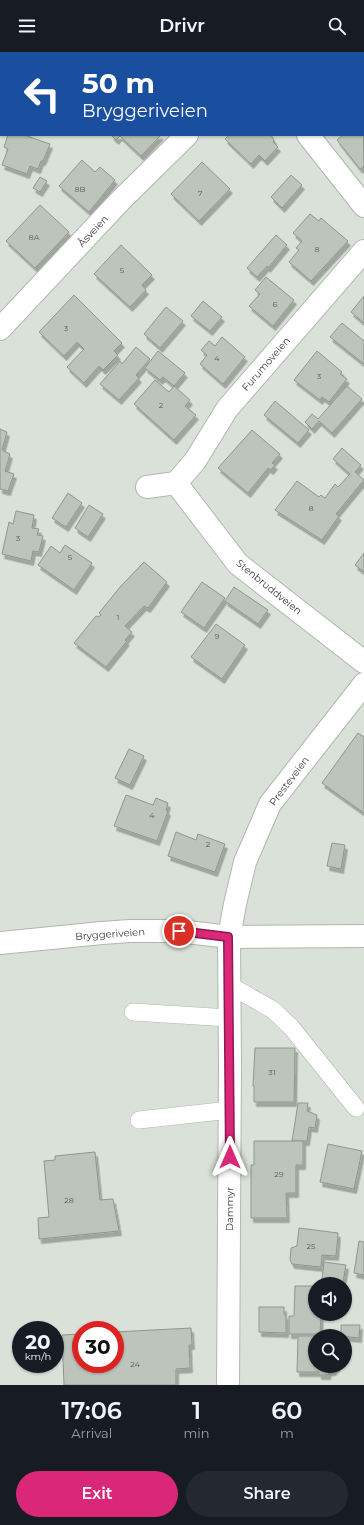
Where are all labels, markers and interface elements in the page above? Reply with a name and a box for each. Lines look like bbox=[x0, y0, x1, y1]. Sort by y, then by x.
icon: menu bbox=[16, 15, 38, 37]
text: Drivr bbox=[159, 15, 205, 37]
icon: search bbox=[326, 15, 348, 37]
text: 50 m bbox=[82, 66, 155, 100]
icon: left bbox=[16, 68, 68, 120]
text: Bryggeriveien bbox=[82, 100, 208, 122]
house number: 8B bbox=[74, 184, 86, 194]
house number: 7 bbox=[198, 188, 203, 198]
street label: Åsveien bbox=[75, 212, 111, 250]
house number: 8A bbox=[29, 232, 40, 242]
house number: 8 bbox=[314, 244, 320, 254]
house number: 5 bbox=[120, 265, 125, 275]
house number: 6 bbox=[273, 299, 278, 309]
house number: 3 bbox=[64, 323, 69, 333]
street label: Furumoveien bbox=[239, 334, 293, 394]
house number: 4 bbox=[214, 353, 220, 363]
house number: 3 bbox=[317, 371, 322, 381]
house number: 2 bbox=[159, 400, 164, 410]
house number: 8 bbox=[308, 503, 314, 513]
house number: 3 bbox=[16, 533, 21, 543]
house number: 5 bbox=[68, 552, 73, 562]
street label: Stenbruddveien bbox=[234, 557, 304, 617]
house number: 1 bbox=[117, 612, 119, 622]
house number: 9 bbox=[215, 631, 220, 641]
street label: Presteveien bbox=[266, 754, 312, 808]
house number: 4 bbox=[149, 810, 155, 820]
house number: 2 bbox=[206, 839, 211, 849]
pin bbox=[162, 914, 196, 948]
icon: arrive bbox=[168, 920, 190, 942]
street label: Bryggeriveien bbox=[75, 925, 145, 943]
house number: 31 bbox=[268, 1067, 276, 1077]
position arrow bbox=[209, 1136, 251, 1178]
house number: 29 bbox=[274, 1169, 284, 1179]
street label: Dammyr bbox=[223, 1187, 236, 1231]
house number: 28 bbox=[64, 1195, 74, 1205]
house number: 25 bbox=[306, 1241, 316, 1251]
map controls bbox=[308, 1277, 352, 1373]
button: sound bbox=[308, 1277, 352, 1321]
speed limit sign: 30 bbox=[72, 1321, 124, 1373]
button: search bbox=[308, 1329, 352, 1373]
text: 20 bbox=[25, 1330, 51, 1354]
text: km/h bbox=[25, 1350, 51, 1363]
house number: 24 bbox=[130, 1359, 141, 1369]
text: 17:06 bbox=[62, 1396, 122, 1425]
text: 1 bbox=[192, 1396, 201, 1425]
text: 60 bbox=[271, 1396, 302, 1425]
text: Arrival bbox=[71, 1425, 112, 1441]
text: min bbox=[184, 1425, 210, 1441]
text: m bbox=[280, 1425, 294, 1441]
button: Exit bbox=[16, 1471, 178, 1517]
button: Share bbox=[186, 1471, 348, 1517]

